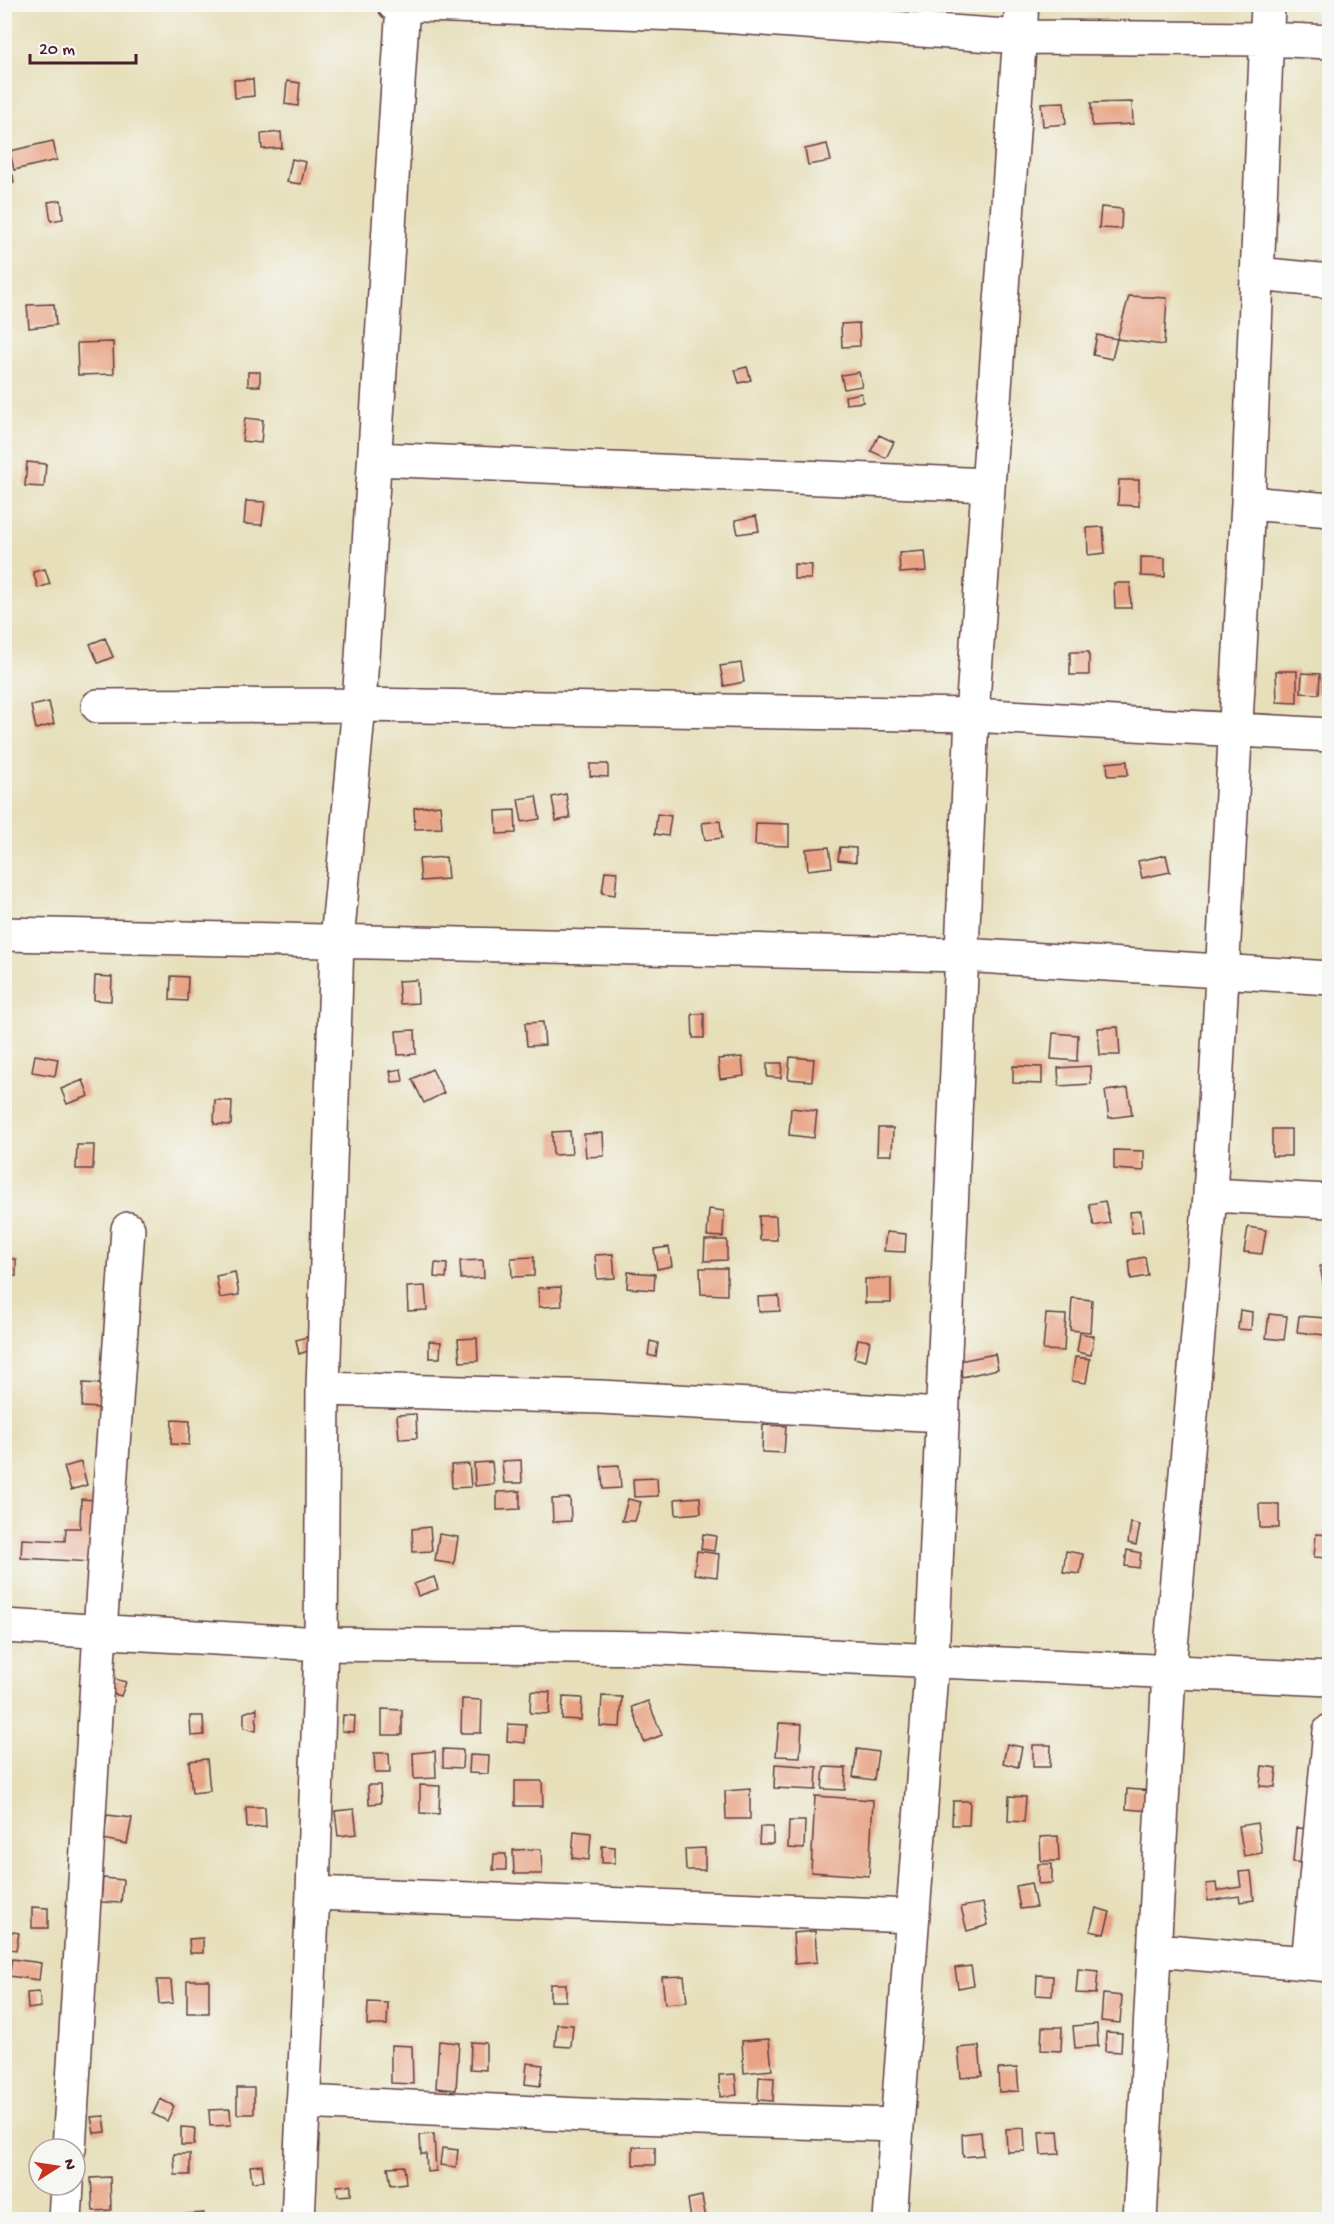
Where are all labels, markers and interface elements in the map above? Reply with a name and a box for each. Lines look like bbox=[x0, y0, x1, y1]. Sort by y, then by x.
scale bar bbox=[30, 27, 136, 65]
text: 20 m bbox=[39, 40, 75, 61]
north arrow bbox=[27, 2137, 87, 2197]
text: N bbox=[58, 2158, 79, 2172]

